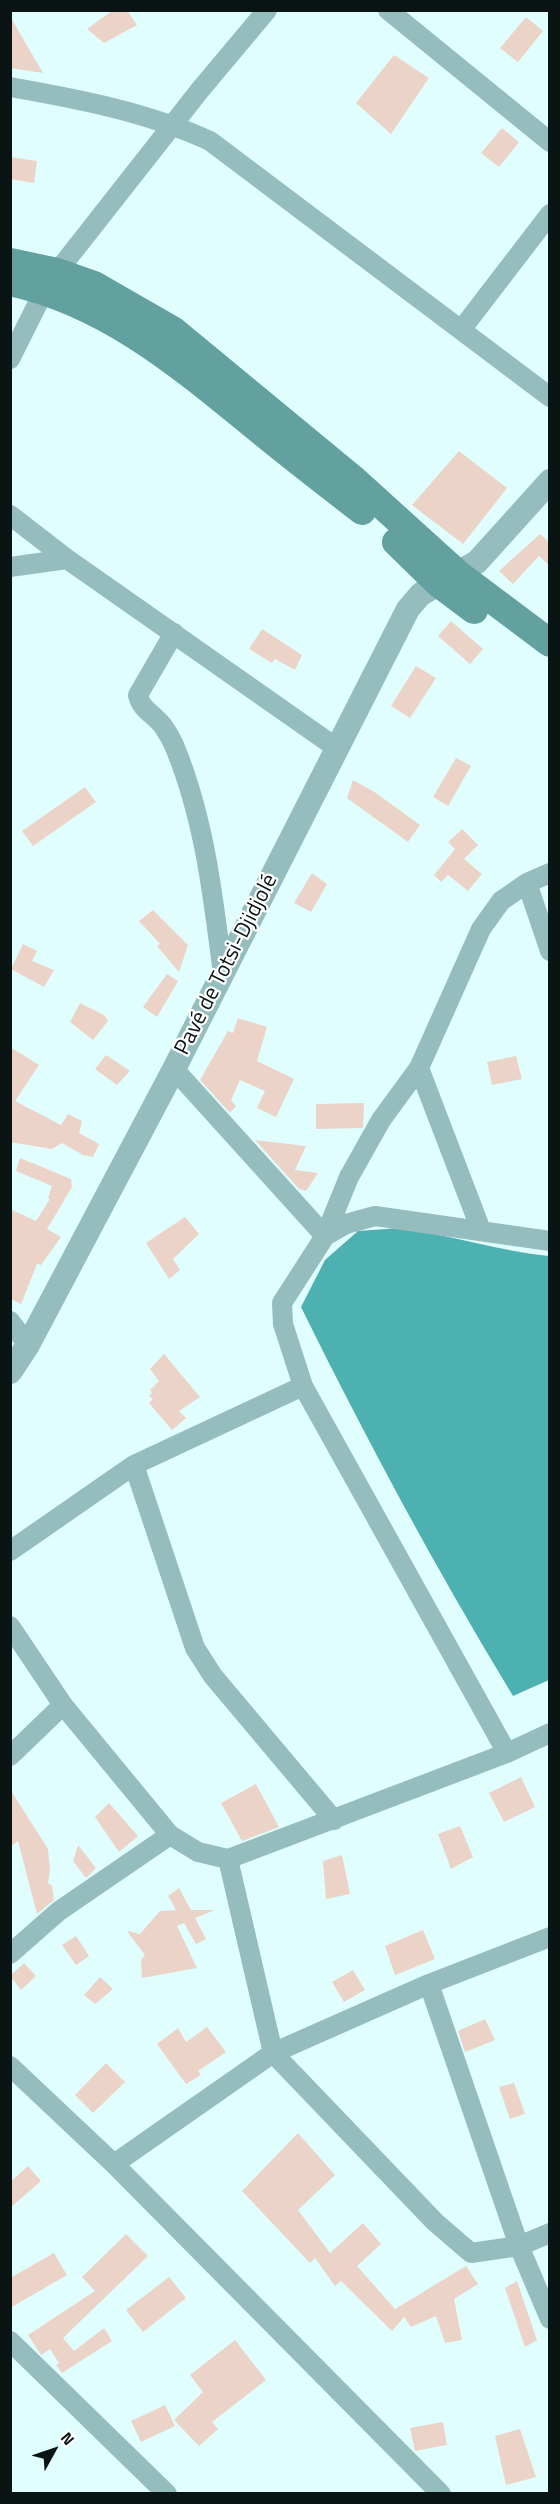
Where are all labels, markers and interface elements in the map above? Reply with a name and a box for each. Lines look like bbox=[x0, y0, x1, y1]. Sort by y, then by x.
street label: Pavé de Totsi-Djidjolé bbox=[170, 870, 284, 1060]
north arrow bbox=[24, 2420, 84, 2480]
text: N bbox=[55, 2426, 81, 2450]

